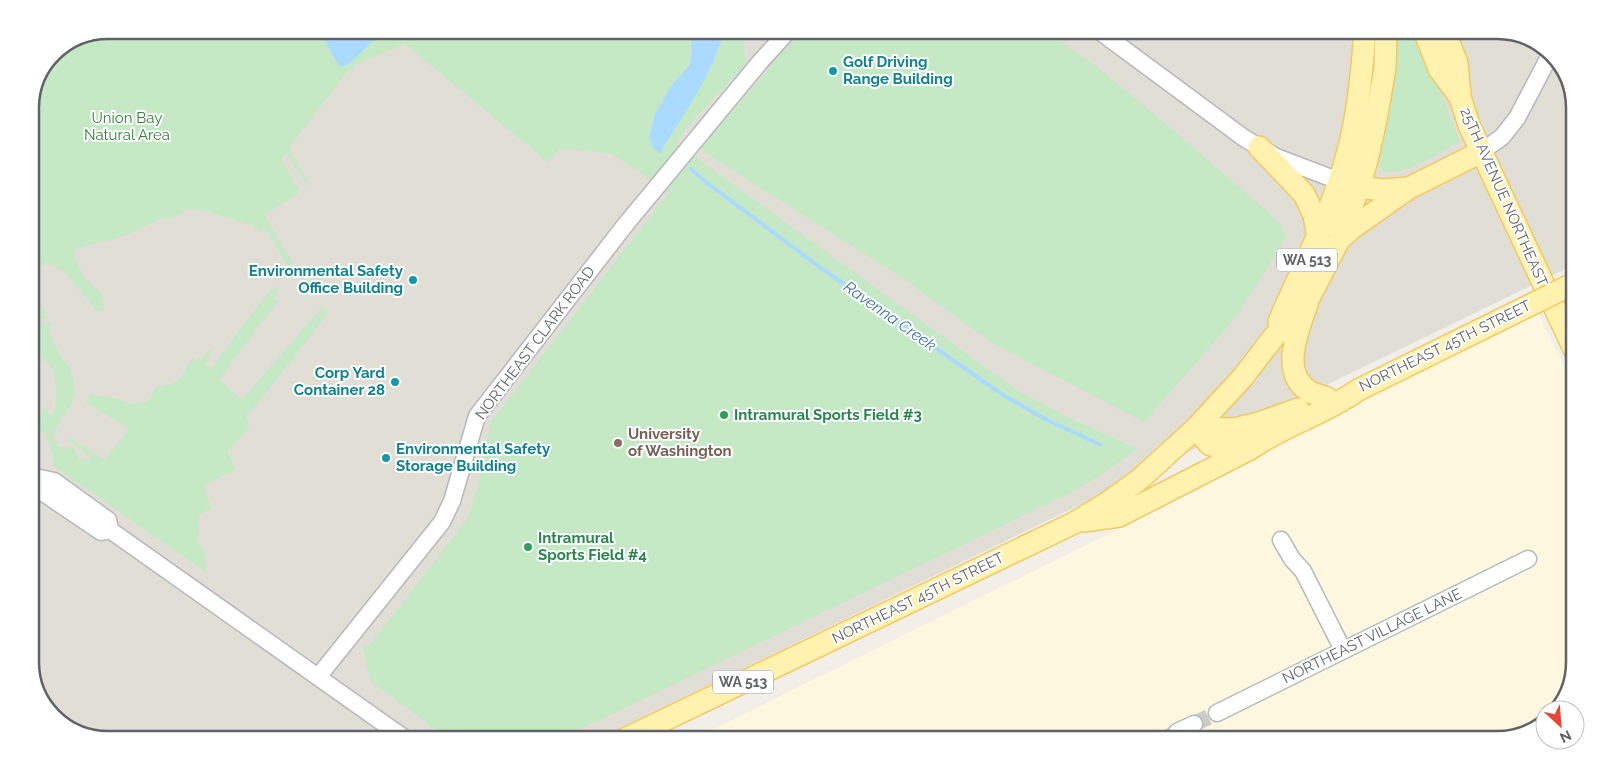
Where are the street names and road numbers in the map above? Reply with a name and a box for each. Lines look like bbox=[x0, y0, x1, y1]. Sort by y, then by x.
street label: 25TH AVENUE NORTHEAST bbox=[1456, 105, 1552, 289]
road number: WA 513 bbox=[1277, 248, 1337, 272]
street label: NORTHEAST CLARK ROAD bbox=[471, 263, 599, 423]
street label: NORTHEAST 45TH STREET bbox=[1356, 297, 1534, 395]
street label: NORTHEAST 45TH STREET bbox=[829, 549, 1007, 647]
street label: NORTHEAST VILLAGE LANE bbox=[1279, 585, 1465, 687]
road number: WA 513 bbox=[713, 670, 773, 694]

